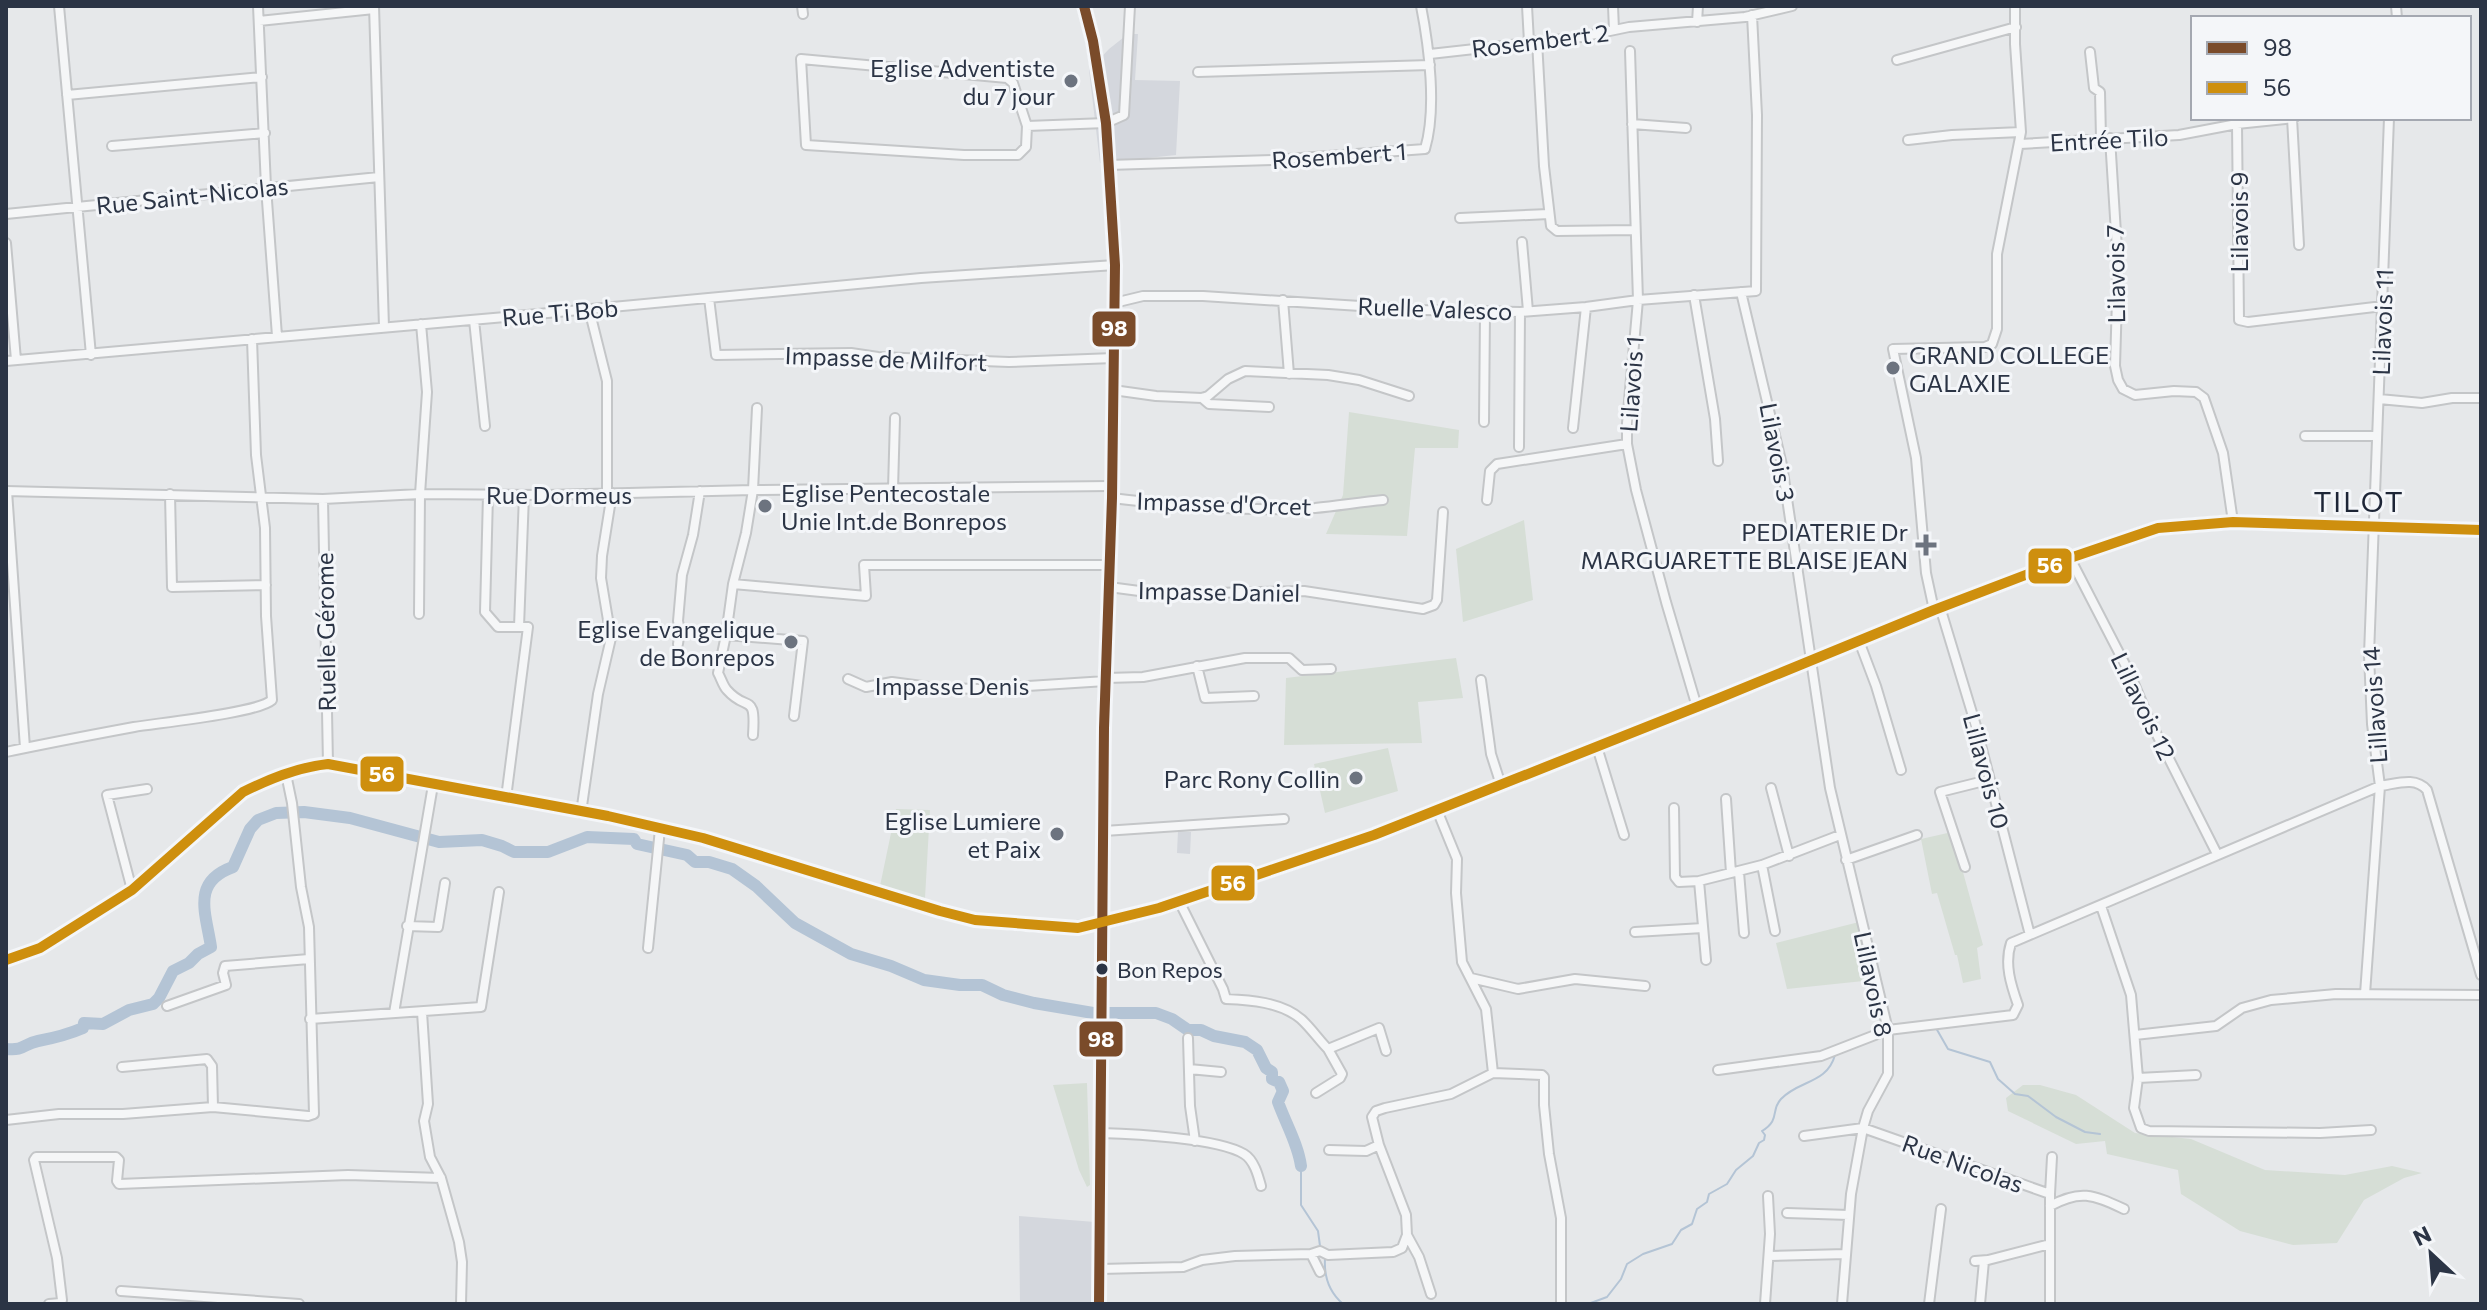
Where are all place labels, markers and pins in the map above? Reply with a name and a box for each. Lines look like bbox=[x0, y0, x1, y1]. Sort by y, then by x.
place label: Eglise Adventiste du 7 jour bbox=[870, 53, 1055, 110]
marker: Eglise Adventiste du 7 jour bbox=[1062, 72, 1080, 90]
place label: GRAND COLLEGE GALAXIE bbox=[1909, 340, 2109, 397]
marker: GRAND COLLEGE GALAXIE bbox=[1884, 359, 1902, 377]
place label: Eglise Pentecostale Unie Int.de Bonrepos bbox=[781, 478, 1007, 535]
marker: Eglise Pentecostale Unie Int.de Bonrepos bbox=[756, 497, 774, 515]
place label: PEDIATERIE Dr MARGUARETTE BLAISE JEAN bbox=[1581, 517, 1908, 574]
marker: PEDIATERIE Dr MARGUARETTE BLAISE JEAN bbox=[1915, 534, 1937, 556]
place label: Eglise Evangelique de Bonrepos bbox=[577, 614, 775, 671]
marker: Eglise Evangelique de Bonrepos bbox=[782, 633, 800, 651]
place label: Parc Rony Collin bbox=[1164, 764, 1340, 793]
marker: Parc Rony Collin bbox=[1347, 769, 1365, 787]
place label: Eglise Lumiere et Paix bbox=[885, 806, 1041, 863]
marker: Eglise Lumiere et Paix bbox=[1048, 825, 1066, 843]
place label: Bon Repos bbox=[1117, 956, 1223, 983]
marker: Bon Repos bbox=[1094, 961, 1110, 977]

